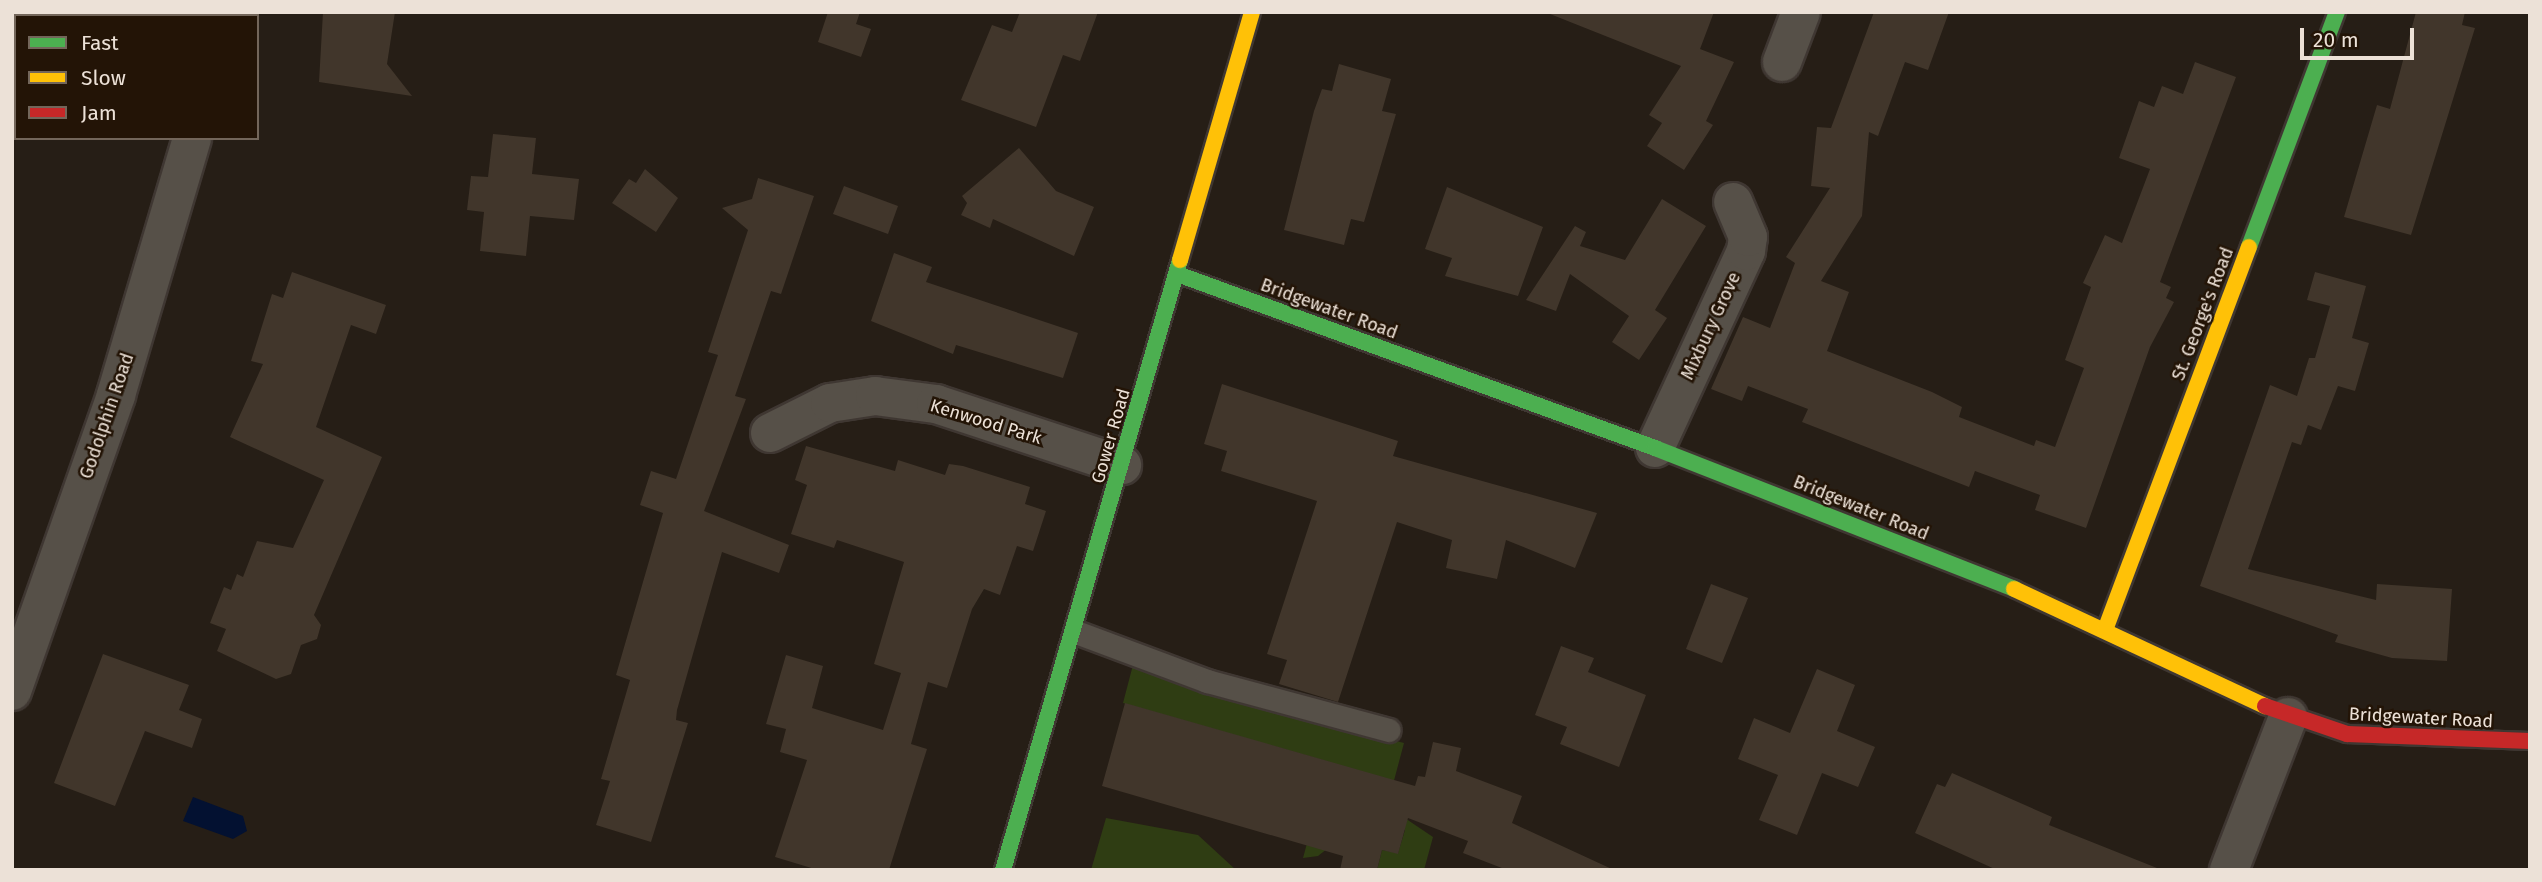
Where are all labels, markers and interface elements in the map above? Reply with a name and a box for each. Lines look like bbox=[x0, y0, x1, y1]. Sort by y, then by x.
legend bbox=[14, 14, 259, 140]
scale bar bbox=[2304, 14, 2418, 58]
text: 20 m bbox=[2313, 27, 2359, 53]
text: Fast bbox=[81, 30, 119, 56]
text: Slow bbox=[81, 65, 126, 91]
text: Jam bbox=[81, 100, 117, 126]
street label: St. George's Road bbox=[2168, 244, 2238, 384]
street label: Mixbury Grove bbox=[1677, 269, 1745, 383]
street label: Bridgewater Road bbox=[1257, 274, 1401, 344]
street label: Godolphin Road bbox=[75, 350, 139, 482]
street label: Gower Road bbox=[1087, 386, 1135, 486]
street label: Kenwood Park bbox=[928, 395, 1044, 449]
street label: Bridgewater Road bbox=[1790, 471, 1932, 545]
street label: Bridgewater Road bbox=[2348, 703, 2494, 733]

